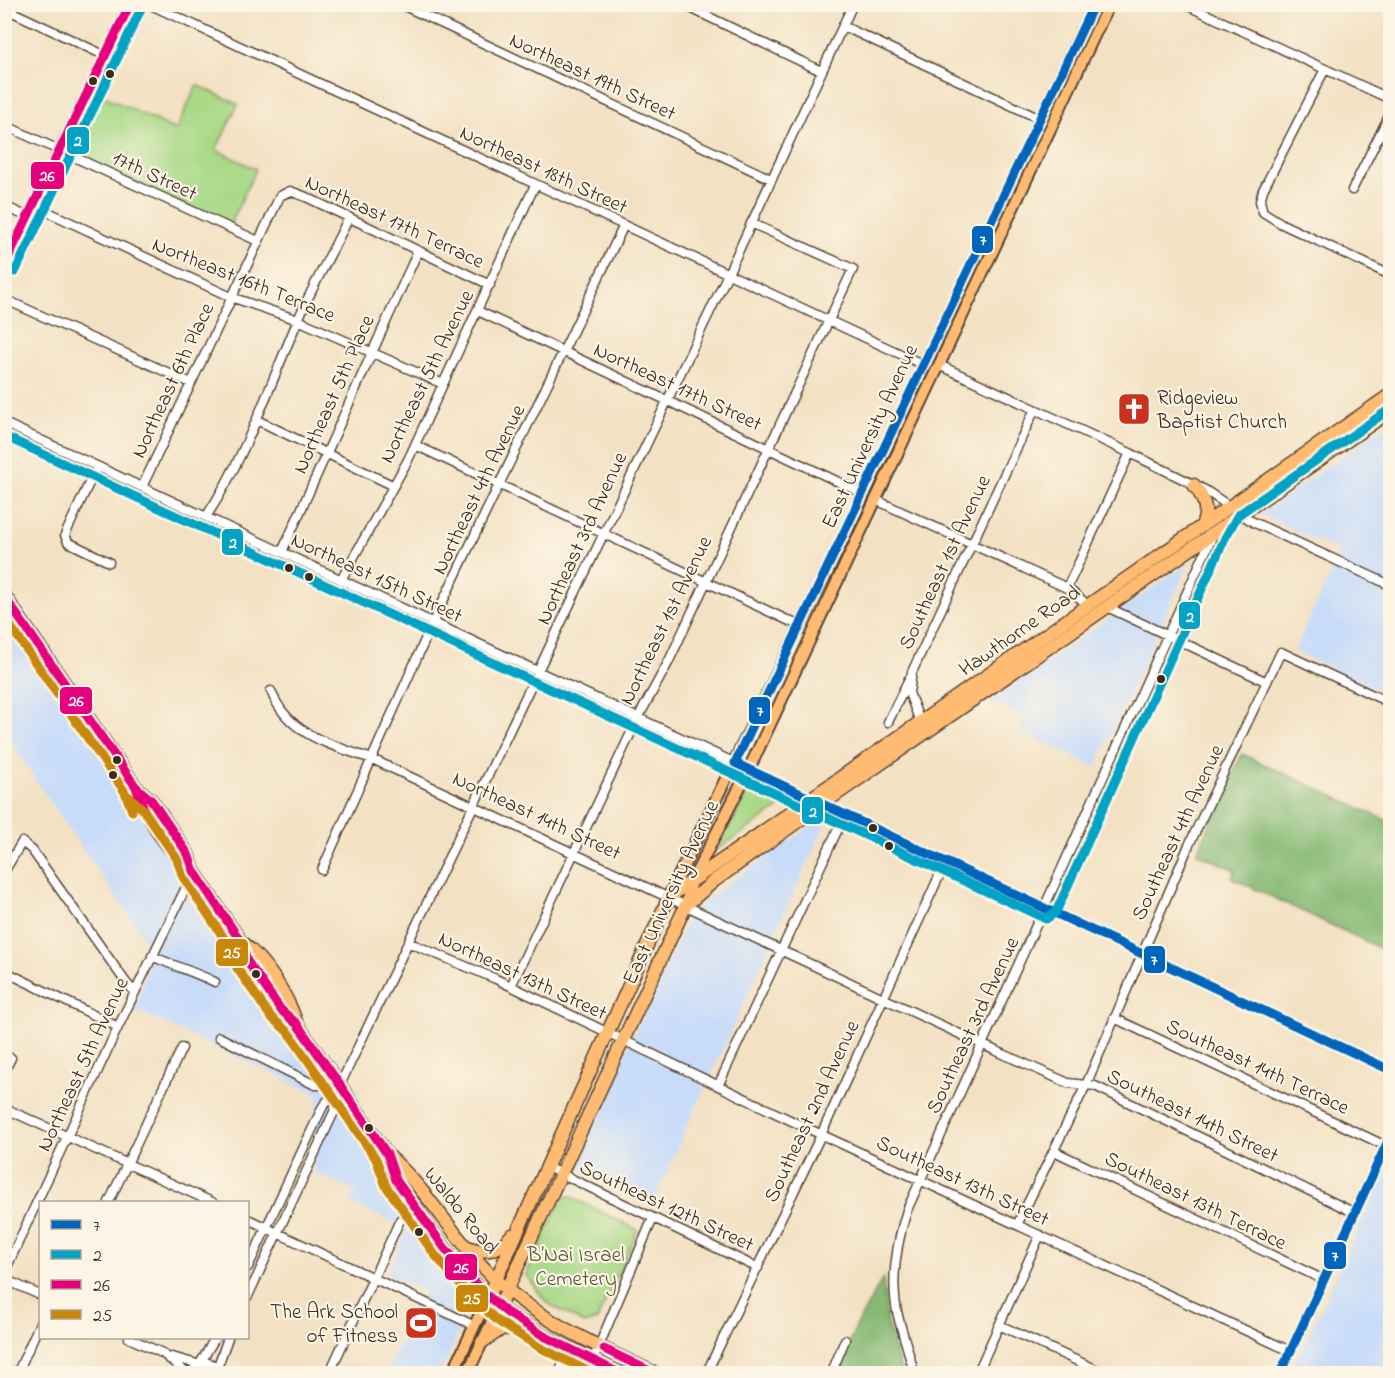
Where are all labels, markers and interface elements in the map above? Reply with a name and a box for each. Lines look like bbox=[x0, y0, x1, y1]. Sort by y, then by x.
street label: Northeast 19th Street bbox=[504, 26, 680, 130]
unlabelled marker bbox=[104, 68, 116, 80]
unlabelled marker bbox=[87, 75, 99, 87]
street label: Northeast 18th Street bbox=[454, 119, 632, 223]
line badge: 2 bbox=[66, 126, 90, 155]
text: 2 bbox=[73, 130, 82, 154]
street label: 17th Street bbox=[107, 144, 202, 210]
line badge: 26 bbox=[30, 161, 65, 190]
text: 26 bbox=[39, 165, 55, 189]
street label: Northeast 17th Terrace bbox=[300, 168, 489, 278]
line badge: 7 bbox=[971, 225, 994, 254]
text: 7 bbox=[980, 229, 987, 253]
street label: Northeast 16th Terrace bbox=[147, 230, 340, 332]
street label: Northeast 5th Avenue bbox=[373, 285, 483, 469]
street label: Northeast 6th Place bbox=[125, 298, 223, 463]
street label: Northeast 5th Place bbox=[286, 310, 384, 479]
street label: Northeast 17th Street bbox=[588, 336, 766, 440]
street label: East University Avenue bbox=[815, 339, 929, 535]
place label: Ridgeview Baptist Church bbox=[1156, 384, 1287, 438]
church icon: Ridgeview Baptist Church bbox=[1116, 391, 1152, 427]
street label: Northeast 4th Avenue bbox=[426, 399, 534, 580]
street label: Northeast 3rd Avenue bbox=[530, 447, 636, 630]
street label: Southeast 1st Avenue bbox=[892, 470, 1000, 655]
street label: Northeast 15th Street bbox=[285, 526, 467, 632]
line badge: 2 bbox=[221, 528, 244, 556]
street label: Northeast 1st Avenue bbox=[613, 531, 721, 711]
text: 2 bbox=[228, 532, 237, 556]
unlabelled marker bbox=[283, 562, 295, 574]
unlabelled marker bbox=[303, 571, 315, 583]
street label: Hawthorne Road bbox=[953, 578, 1087, 685]
line badge: 2 bbox=[1178, 601, 1201, 630]
text: 2 bbox=[1185, 606, 1194, 630]
unlabelled marker bbox=[1155, 673, 1167, 685]
line badge: 26 bbox=[59, 686, 93, 715]
text: 26 bbox=[68, 690, 84, 714]
line badge: 7 bbox=[748, 696, 771, 725]
text: 7 bbox=[757, 700, 764, 724]
street label: Southeast 4th Avenue bbox=[1125, 739, 1233, 926]
unlabelled marker bbox=[111, 754, 123, 766]
street label: Northeast 14th Street bbox=[447, 765, 625, 869]
unlabelled marker bbox=[107, 769, 119, 781]
street label: East University Avenue bbox=[616, 795, 730, 991]
line badge: 2 bbox=[801, 796, 824, 825]
text: 2 bbox=[808, 801, 817, 825]
unlabelled marker bbox=[867, 822, 879, 834]
unlabelled marker bbox=[883, 840, 895, 852]
street label: Northeast 13th Street bbox=[433, 925, 611, 1029]
street label: Southeast 3rd Avenue bbox=[920, 932, 1028, 1119]
line badge: 25 bbox=[215, 938, 249, 967]
text: 25 bbox=[222, 942, 241, 966]
line badge: 7 bbox=[1143, 945, 1166, 974]
text: 7 bbox=[1151, 949, 1158, 973]
unlabelled marker bbox=[250, 968, 262, 980]
street label: Northeast 5th Avenue bbox=[30, 972, 138, 1157]
street label: Southeast 14th Terrace bbox=[1161, 1012, 1354, 1124]
street label: Southeast 2nd Avenue bbox=[757, 1015, 868, 1208]
street label: Southeast 14th Street bbox=[1101, 1062, 1283, 1171]
unlabelled marker bbox=[363, 1122, 375, 1134]
street label: Southeast 13th Street bbox=[871, 1129, 1054, 1235]
street label: Southeast 13th Terrace bbox=[1099, 1145, 1292, 1259]
street label: Southeast 12th Street bbox=[574, 1153, 758, 1260]
street label: Waldo Road bbox=[416, 1161, 505, 1262]
legend bbox=[39, 1201, 249, 1339]
text: 7 bbox=[93, 1214, 101, 1240]
unlabelled marker bbox=[413, 1226, 425, 1238]
park label: B’Nai Israel Cemetery bbox=[526, 1241, 625, 1297]
line badge: 7 bbox=[1323, 1241, 1347, 1270]
text: 2 bbox=[93, 1244, 102, 1270]
text: 7 bbox=[1332, 1245, 1339, 1269]
line badge: 26 bbox=[444, 1253, 478, 1281]
text: 26 bbox=[453, 1257, 469, 1281]
text: 26 bbox=[93, 1274, 110, 1300]
line badge: 25 bbox=[455, 1284, 489, 1313]
text: 25 bbox=[462, 1288, 481, 1312]
place label: The Ark School of Fitness bbox=[270, 1298, 398, 1352]
text: 25 bbox=[93, 1304, 112, 1330]
sports icon: The Ark School of Fitness bbox=[403, 1305, 439, 1341]

